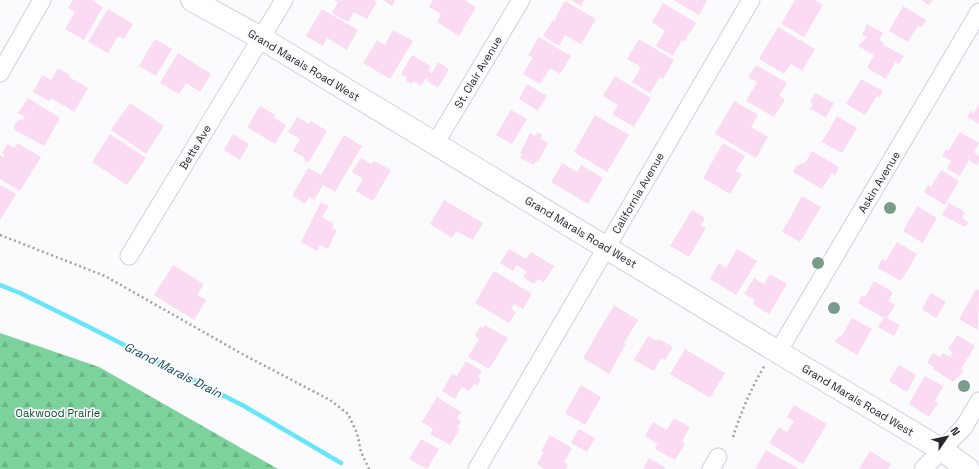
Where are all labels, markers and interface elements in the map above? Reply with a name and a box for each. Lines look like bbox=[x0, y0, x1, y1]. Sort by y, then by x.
street label: Grand Marais Road West bbox=[245, 26, 363, 104]
street label: St. Clair Avenue bbox=[451, 33, 505, 111]
street label: Betts Ave bbox=[176, 122, 214, 172]
street label: Askin Avenue bbox=[855, 149, 903, 215]
street label: California Avenue bbox=[609, 150, 667, 236]
street label: Grand Marais Road West bbox=[522, 193, 640, 271]
water label: Grand Marais Drain bbox=[121, 338, 225, 402]
street label: Grand Marais Road West bbox=[799, 361, 917, 439]
park label: Oakwood Prairie bbox=[16, 406, 100, 420]
north arrow bbox=[927, 417, 967, 457]
text: N bbox=[947, 424, 963, 438]

